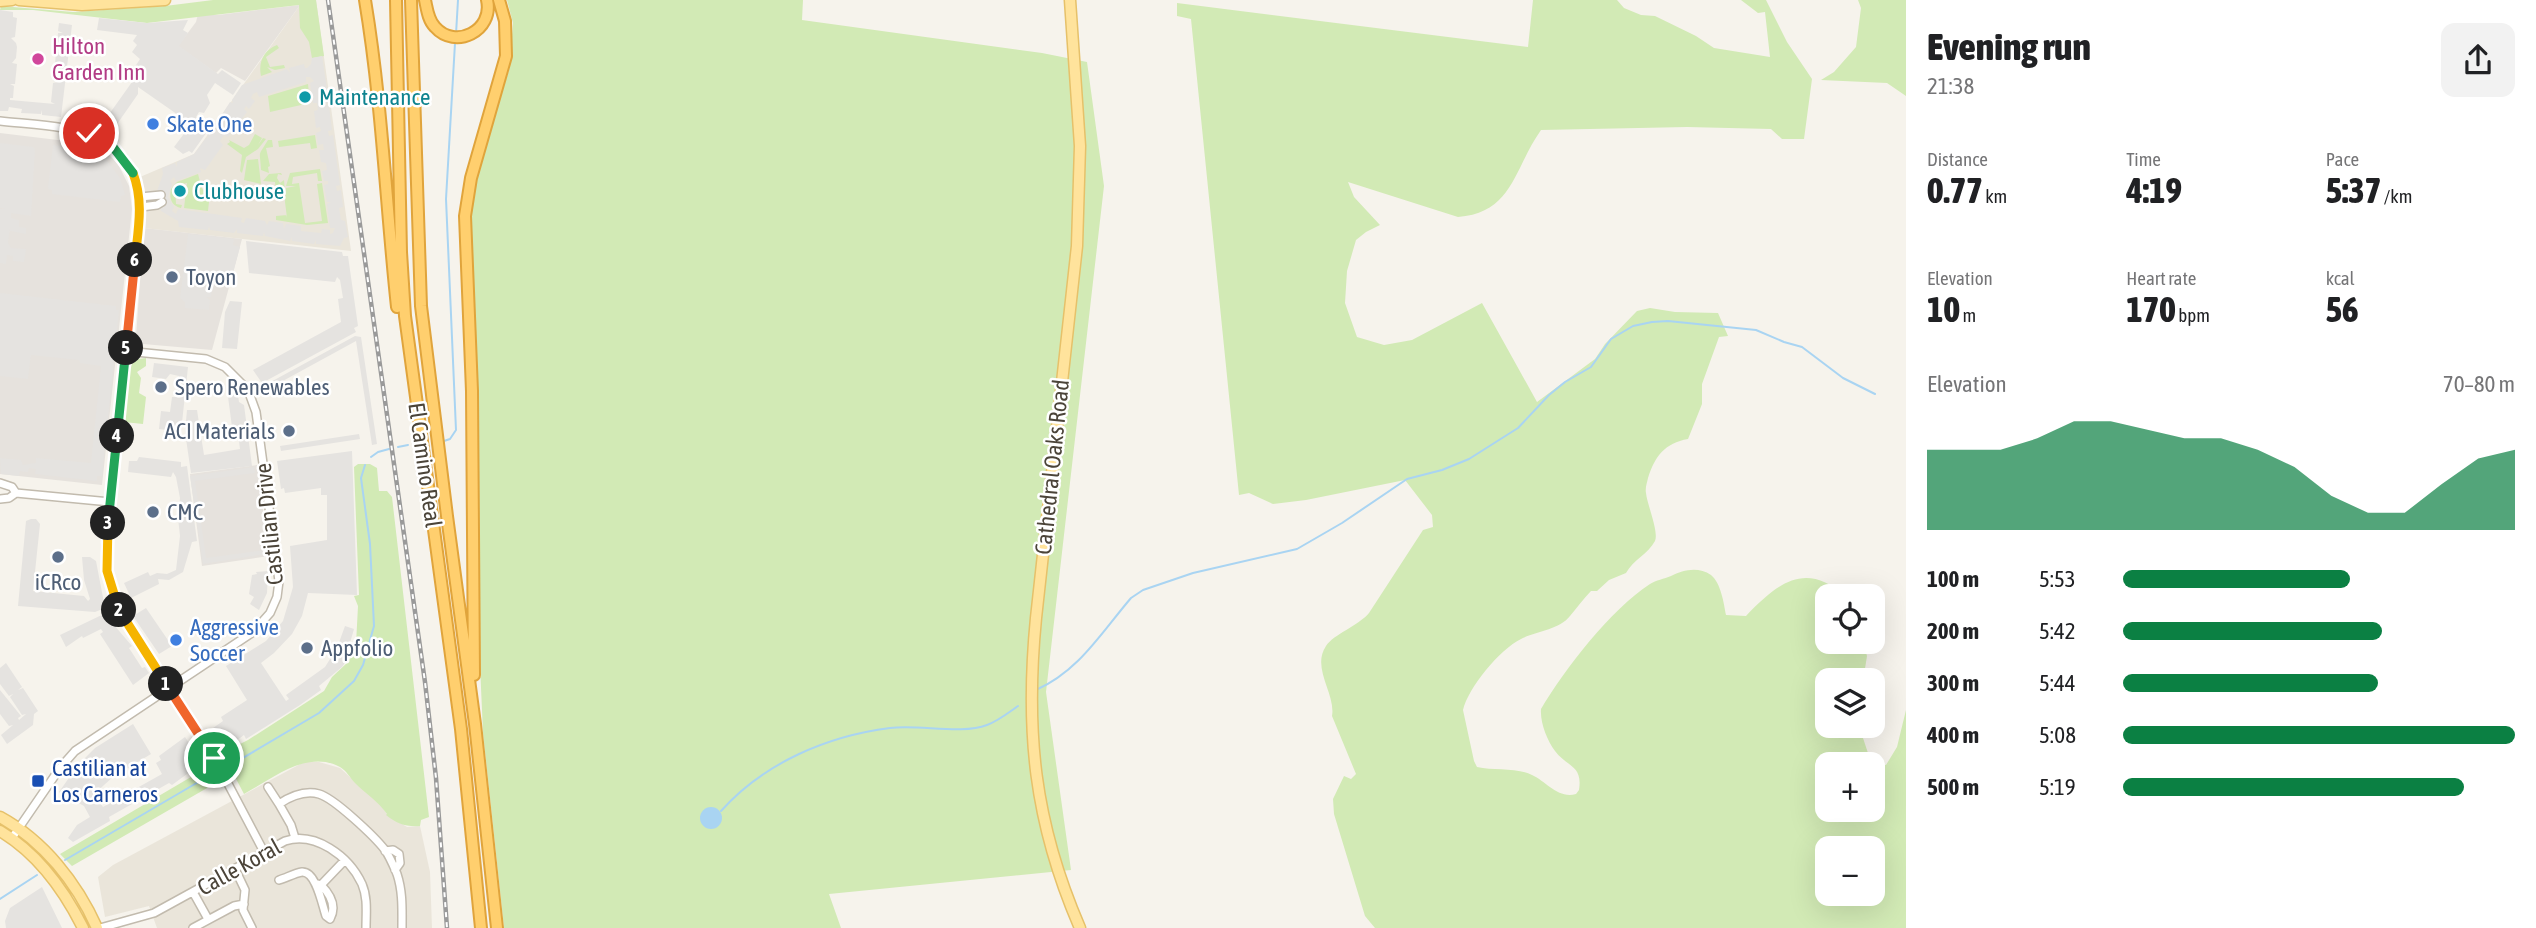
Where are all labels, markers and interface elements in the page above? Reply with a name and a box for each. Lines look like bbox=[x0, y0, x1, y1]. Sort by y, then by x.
button: share bbox=[2441, 23, 2515, 97]
text: Evening run bbox=[1927, 25, 2091, 68]
place label: Hilton Garden Inn bbox=[52, 33, 146, 85]
marker: Hilton Garden Inn bbox=[30, 51, 46, 67]
text: 21:38 bbox=[1927, 73, 1974, 99]
place label: Maintenance bbox=[319, 84, 430, 110]
marker: Maintenance bbox=[297, 89, 313, 105]
pin bbox=[59, 103, 119, 163]
place label: Skate One bbox=[167, 111, 253, 137]
icon: check bbox=[70, 114, 108, 152]
marker: Skate One bbox=[145, 116, 161, 132]
text: Distance bbox=[1927, 148, 1988, 170]
text: Time bbox=[2126, 148, 2161, 170]
text: Pace bbox=[2326, 148, 2359, 170]
text: 0.77 bbox=[1927, 170, 1983, 210]
text: 4:19 bbox=[2126, 170, 2182, 210]
text: 5:37 bbox=[2326, 170, 2381, 210]
place label: Clubhouse bbox=[194, 178, 284, 204]
marker: Clubhouse bbox=[172, 183, 188, 199]
text: km bbox=[1983, 185, 2007, 207]
text: /km bbox=[2381, 185, 2412, 207]
pin: 6 bbox=[118, 243, 152, 278]
text: 6 bbox=[130, 248, 139, 270]
place label: Toyon bbox=[186, 264, 237, 290]
text: Elevation bbox=[1927, 267, 1993, 289]
text: Heart rate bbox=[2126, 267, 2196, 289]
text: kcal bbox=[2326, 267, 2355, 289]
marker: Toyon bbox=[164, 269, 180, 285]
text: 10 bbox=[1927, 289, 1960, 329]
text: 170 bbox=[2126, 289, 2176, 329]
text: 56 bbox=[2326, 289, 2359, 329]
text: m bbox=[1960, 304, 1976, 326]
text: bpm bbox=[2176, 304, 2210, 326]
pin: 5 bbox=[108, 330, 144, 366]
text: 5 bbox=[121, 336, 130, 358]
text: Elevation bbox=[1927, 371, 2007, 397]
text: 70–80 m bbox=[2443, 371, 2515, 397]
place label: Spero Renewables bbox=[175, 374, 330, 400]
street label: Cathedral Oaks Road bbox=[1030, 378, 1074, 556]
marker: Spero Renewables bbox=[153, 379, 169, 395]
street label: El Camino Real bbox=[403, 401, 447, 529]
pin: 4 bbox=[100, 418, 134, 453]
place label: ACI Materials bbox=[164, 418, 275, 444]
marker: ACI Materials bbox=[281, 423, 297, 439]
text: 4 bbox=[112, 424, 121, 446]
street label: Castilian Drive bbox=[250, 462, 288, 586]
place label: CMC bbox=[167, 499, 203, 525]
marker: CMC bbox=[145, 504, 161, 520]
pin: 3 bbox=[90, 505, 126, 540]
text: 3 bbox=[103, 511, 112, 533]
marker: iCRco bbox=[50, 549, 66, 565]
text: 100 m bbox=[1927, 566, 1979, 592]
text: 5:53 bbox=[2039, 566, 2076, 592]
place label: iCRco bbox=[35, 569, 81, 595]
map controls bbox=[1815, 584, 1885, 906]
button: locate bbox=[1815, 584, 1885, 654]
pin: 2 bbox=[102, 592, 136, 628]
text: 2 bbox=[114, 598, 123, 620]
place label: Aggressive Soccer bbox=[190, 614, 279, 666]
text: 200 m bbox=[1927, 618, 1979, 644]
text: 5:42 bbox=[2039, 618, 2076, 644]
marker: Aggressive Soccer bbox=[168, 632, 184, 648]
place label: Appfolio bbox=[321, 635, 393, 661]
marker: Appfolio bbox=[299, 640, 315, 656]
pin: 1 bbox=[148, 666, 184, 702]
button: layers bbox=[1815, 668, 1885, 738]
text: 300 m bbox=[1927, 670, 1979, 696]
text: 5:44 bbox=[2039, 670, 2076, 696]
text: 1 bbox=[161, 672, 170, 694]
text: 400 m bbox=[1927, 722, 1979, 748]
text: 5:08 bbox=[2039, 722, 2076, 748]
pin bbox=[184, 728, 244, 788]
icon: arrive bbox=[195, 739, 233, 777]
button: + bbox=[1815, 752, 1885, 822]
place label: Castilian at Los Carneros bbox=[52, 755, 158, 807]
marker: Castilian at Los Carneros bbox=[30, 773, 46, 789]
text: 500 m bbox=[1927, 774, 1979, 800]
text: 5:19 bbox=[2039, 774, 2076, 800]
street label: Calle Koral bbox=[193, 833, 285, 901]
button: − bbox=[1815, 836, 1885, 906]

